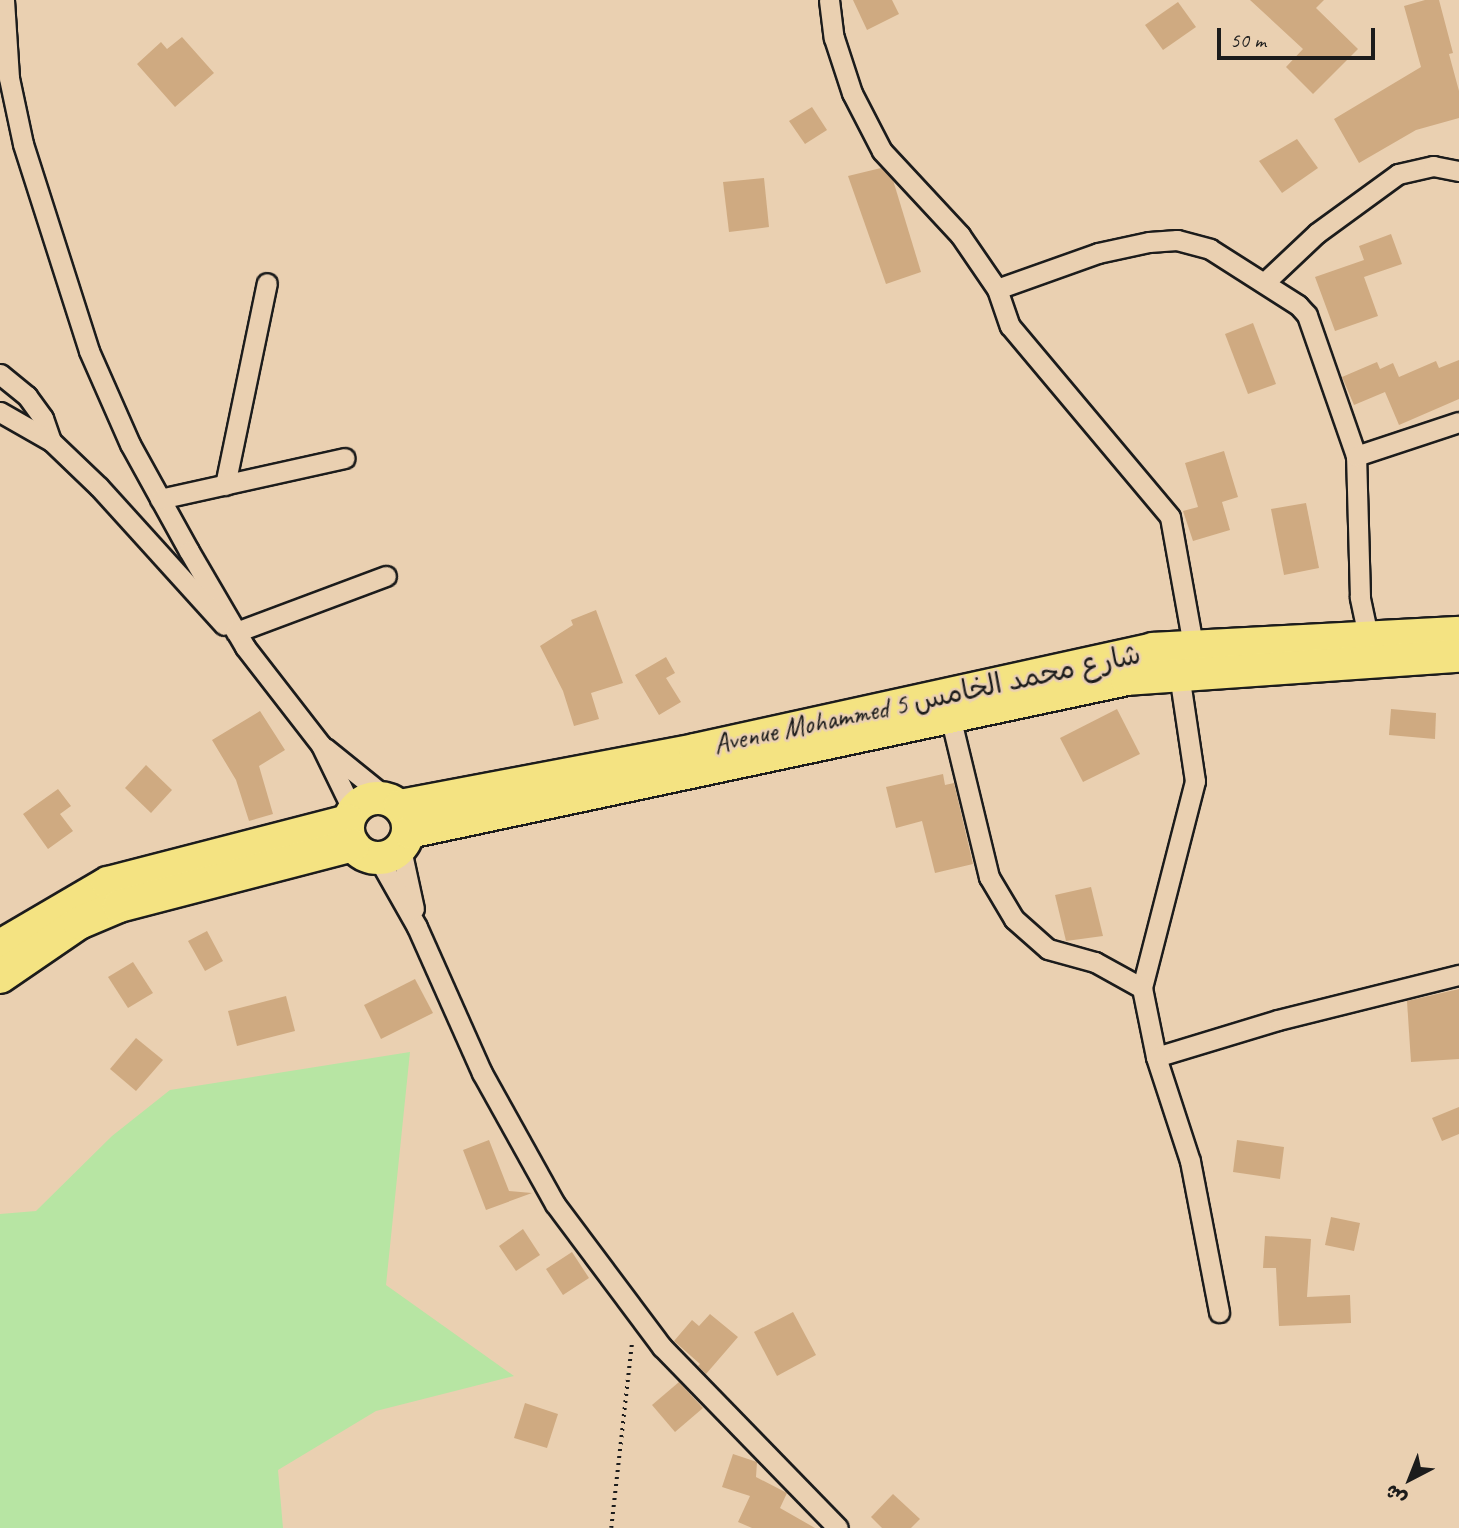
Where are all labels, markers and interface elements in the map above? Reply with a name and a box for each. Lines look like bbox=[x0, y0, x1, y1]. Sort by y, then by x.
scale bar bbox=[1221, 14, 1378, 58]
text: 50 m bbox=[1230, 27, 1266, 53]
street label: Avenue Mohammed 5 شارع محمد الخامس bbox=[710, 637, 1144, 761]
north arrow bbox=[1375, 1444, 1445, 1514]
text: ش bbox=[1380, 1479, 1412, 1511]

